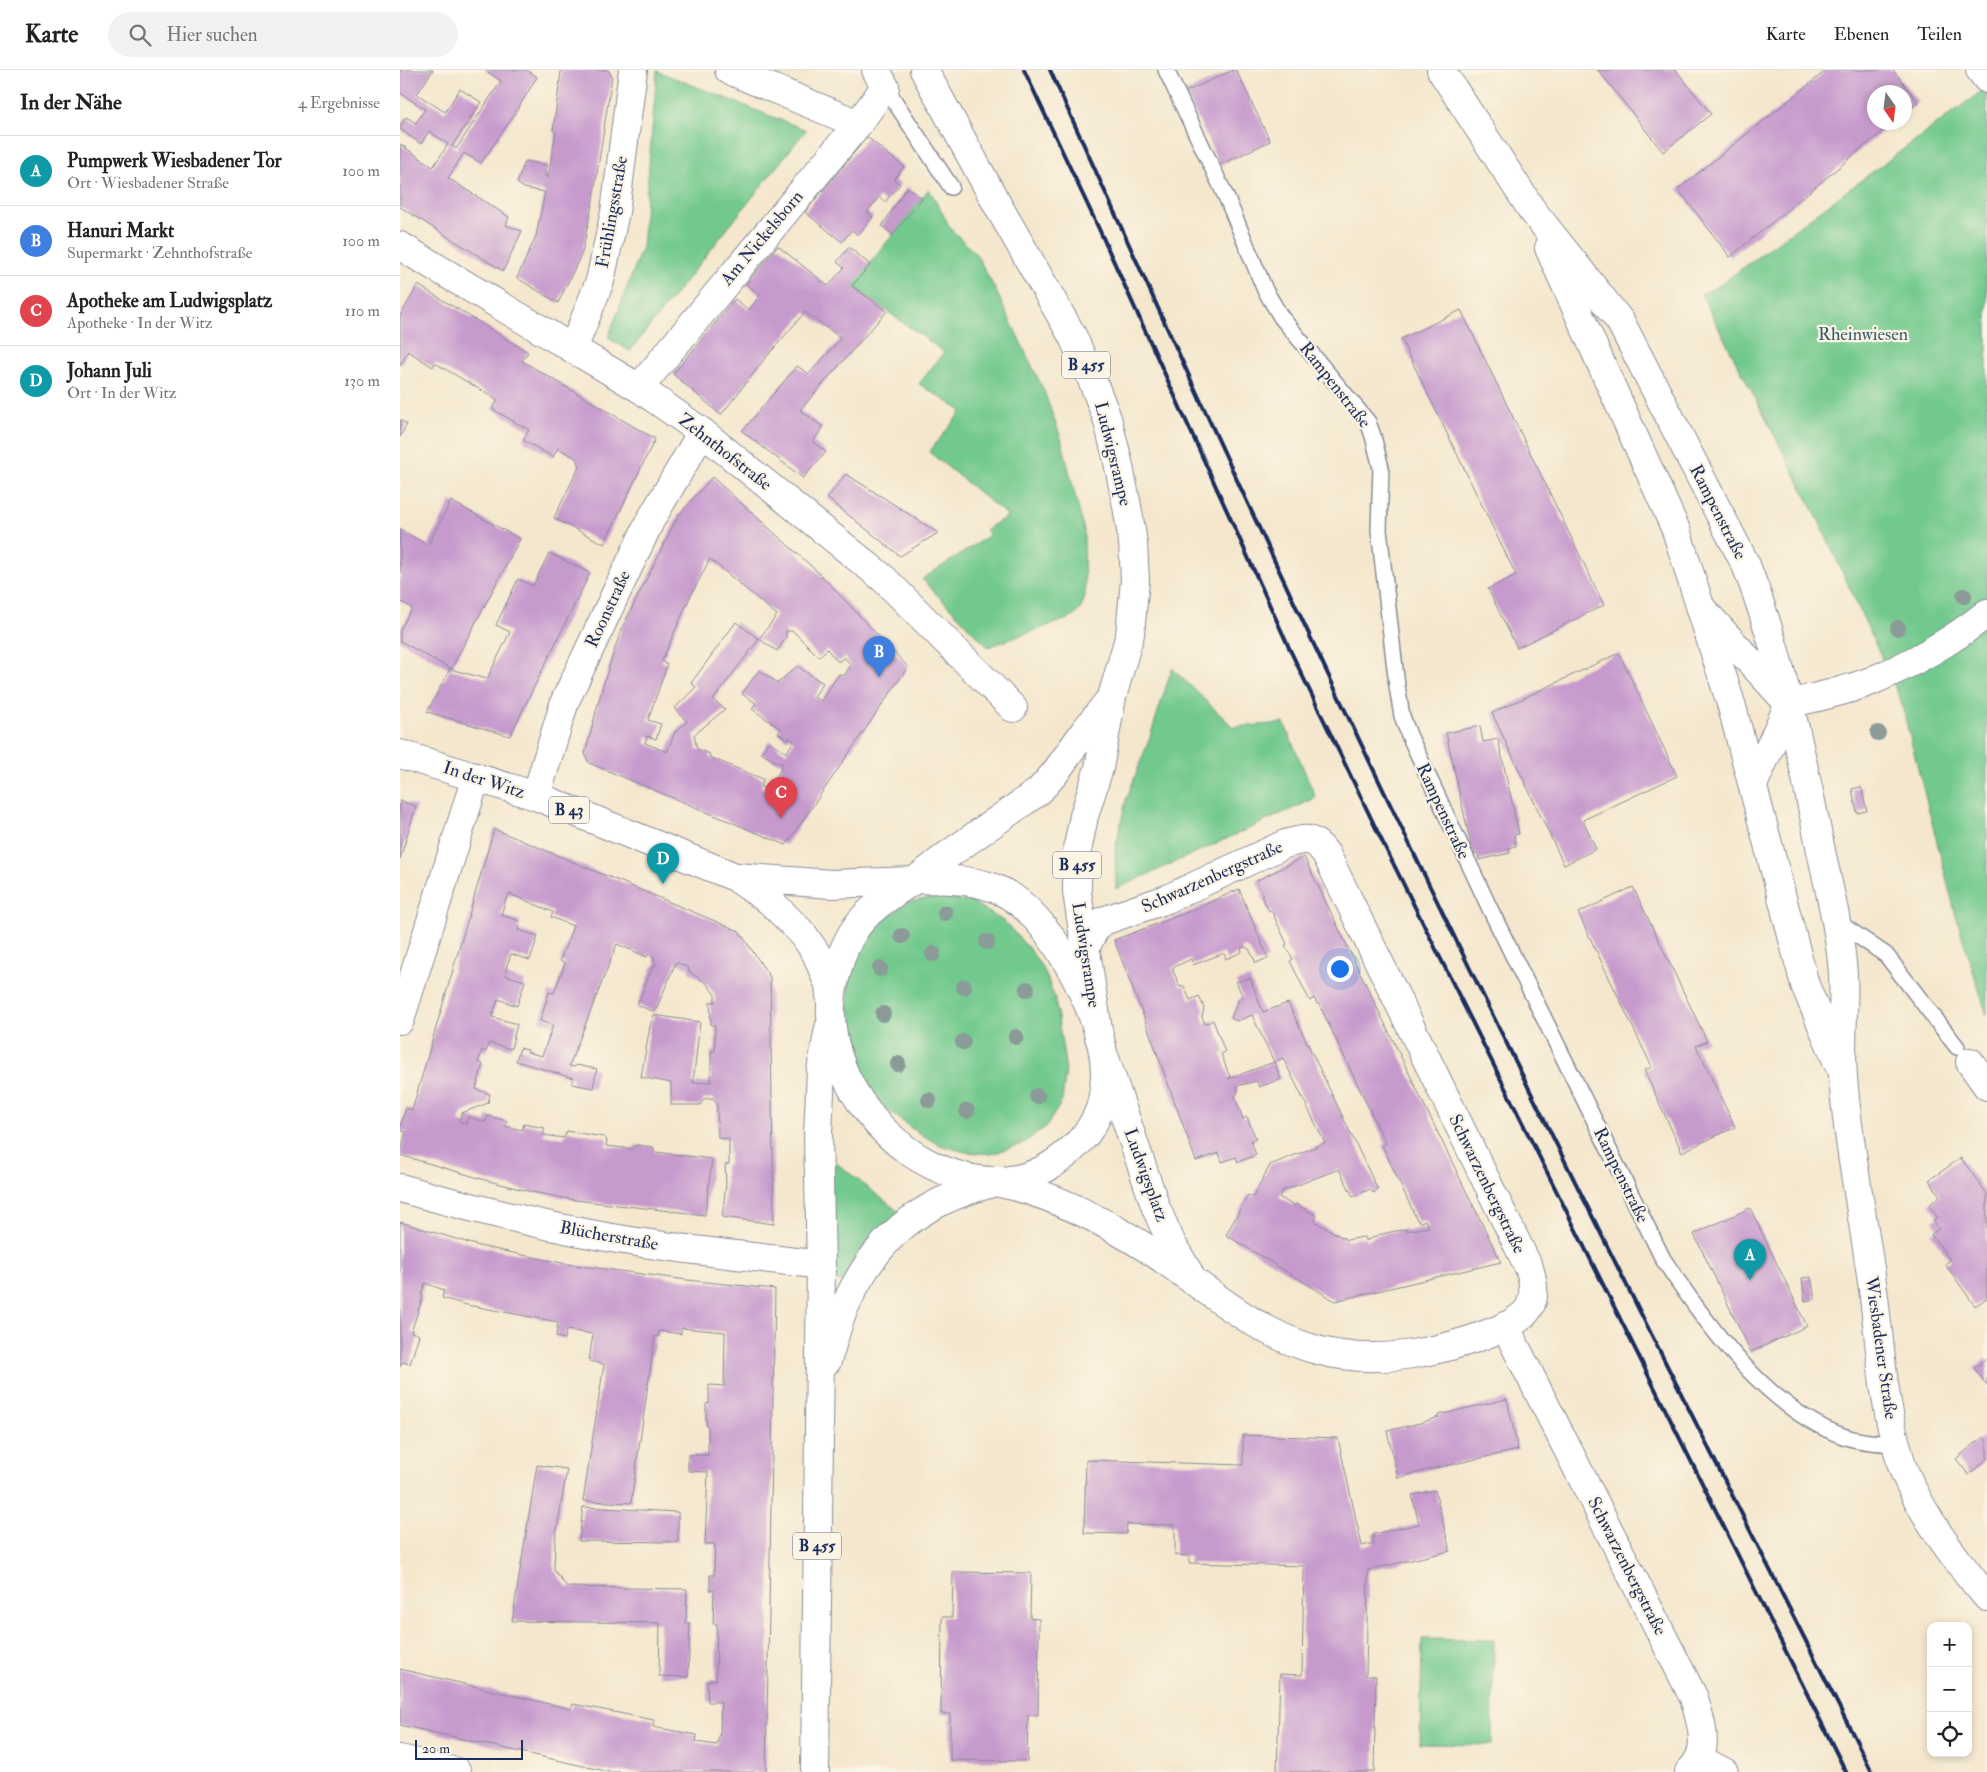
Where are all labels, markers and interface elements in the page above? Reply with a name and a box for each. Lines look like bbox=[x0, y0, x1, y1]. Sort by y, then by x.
search box bbox=[108, 12, 458, 57]
text: Karte bbox=[25, 19, 78, 50]
icon: search bbox=[126, 21, 154, 49]
text: Hier suchen bbox=[166, 23, 258, 47]
text: Karte bbox=[1766, 23, 1806, 46]
text: Ebenen bbox=[1834, 23, 1889, 46]
text: Teilen bbox=[1917, 23, 1962, 46]
north arrow bbox=[1867, 85, 1912, 130]
text: In der Nähe bbox=[20, 89, 122, 116]
text: 4 Ergebnisse bbox=[298, 93, 380, 113]
text: Pumpwerk Wiesbadener Tor bbox=[67, 149, 282, 173]
street label: Frühlingsstraße bbox=[591, 154, 633, 270]
text: A bbox=[31, 161, 41, 181]
text: 100 m bbox=[342, 161, 380, 181]
text: Ort · Wiesbadener Straße bbox=[67, 173, 229, 193]
street label: Am Nickelsborn bbox=[715, 186, 809, 291]
text: Hanuri Markt bbox=[67, 219, 174, 243]
text: B bbox=[31, 231, 41, 251]
text: 100 m bbox=[342, 231, 380, 251]
text: Supermarkt · Zehnthofstraße bbox=[67, 243, 253, 263]
text: Apotheke am Ludwigsplatz bbox=[67, 289, 272, 313]
text: C bbox=[30, 301, 42, 321]
text: 110 m bbox=[345, 301, 380, 321]
text: Apotheke · In der Witz bbox=[67, 313, 213, 333]
park label: Rheinwiesen bbox=[1818, 323, 1908, 346]
street label: Rampenstraße bbox=[1294, 337, 1376, 433]
road number: B 455 bbox=[1062, 352, 1110, 378]
text: Johann Juli bbox=[67, 359, 152, 383]
text: D bbox=[29, 371, 43, 391]
text: 130 m bbox=[344, 371, 380, 391]
text: Ort · In der Witz bbox=[67, 383, 176, 403]
street label: Ludwigsrampe bbox=[1089, 399, 1137, 509]
street label: Zehnthofstraße bbox=[673, 408, 777, 496]
street label: Rampenstraße bbox=[1684, 461, 1752, 564]
street label: Roonstraße bbox=[580, 566, 636, 651]
pin: B bbox=[863, 636, 895, 677]
street label: In der Witz bbox=[440, 756, 528, 804]
street label: Rampenstraße bbox=[1411, 759, 1475, 863]
pin: C bbox=[765, 777, 797, 818]
road number: B 43 bbox=[549, 796, 589, 824]
street label: Schwarzenbergstraße bbox=[1138, 835, 1287, 918]
pin: D bbox=[647, 843, 679, 884]
road number: B 455 bbox=[1053, 852, 1101, 878]
street label: Ludwigsrampe bbox=[1066, 901, 1106, 1010]
your location bbox=[1327, 956, 1353, 982]
street label: Schwarzenbergstraße bbox=[1443, 1111, 1531, 1258]
street label: Rampenstraße bbox=[1588, 1123, 1654, 1227]
street label: Ludwigsplatz bbox=[1119, 1125, 1174, 1225]
street label: Blücherstraße bbox=[558, 1216, 661, 1256]
pin: A bbox=[1734, 1239, 1766, 1280]
street label: Wiesbadener Straße bbox=[1859, 1274, 1902, 1421]
street label: Schwarzenbergstraße bbox=[1582, 1493, 1672, 1639]
road number: B 455 bbox=[793, 1532, 841, 1560]
map controls bbox=[1927, 1622, 1972, 1757]
button: + bbox=[1927, 1622, 1972, 1667]
button: − bbox=[1927, 1667, 1972, 1712]
button: locate bbox=[1927, 1712, 1972, 1757]
scale bar bbox=[415, 1737, 522, 1760]
text: 20 m bbox=[422, 1740, 450, 1757]

